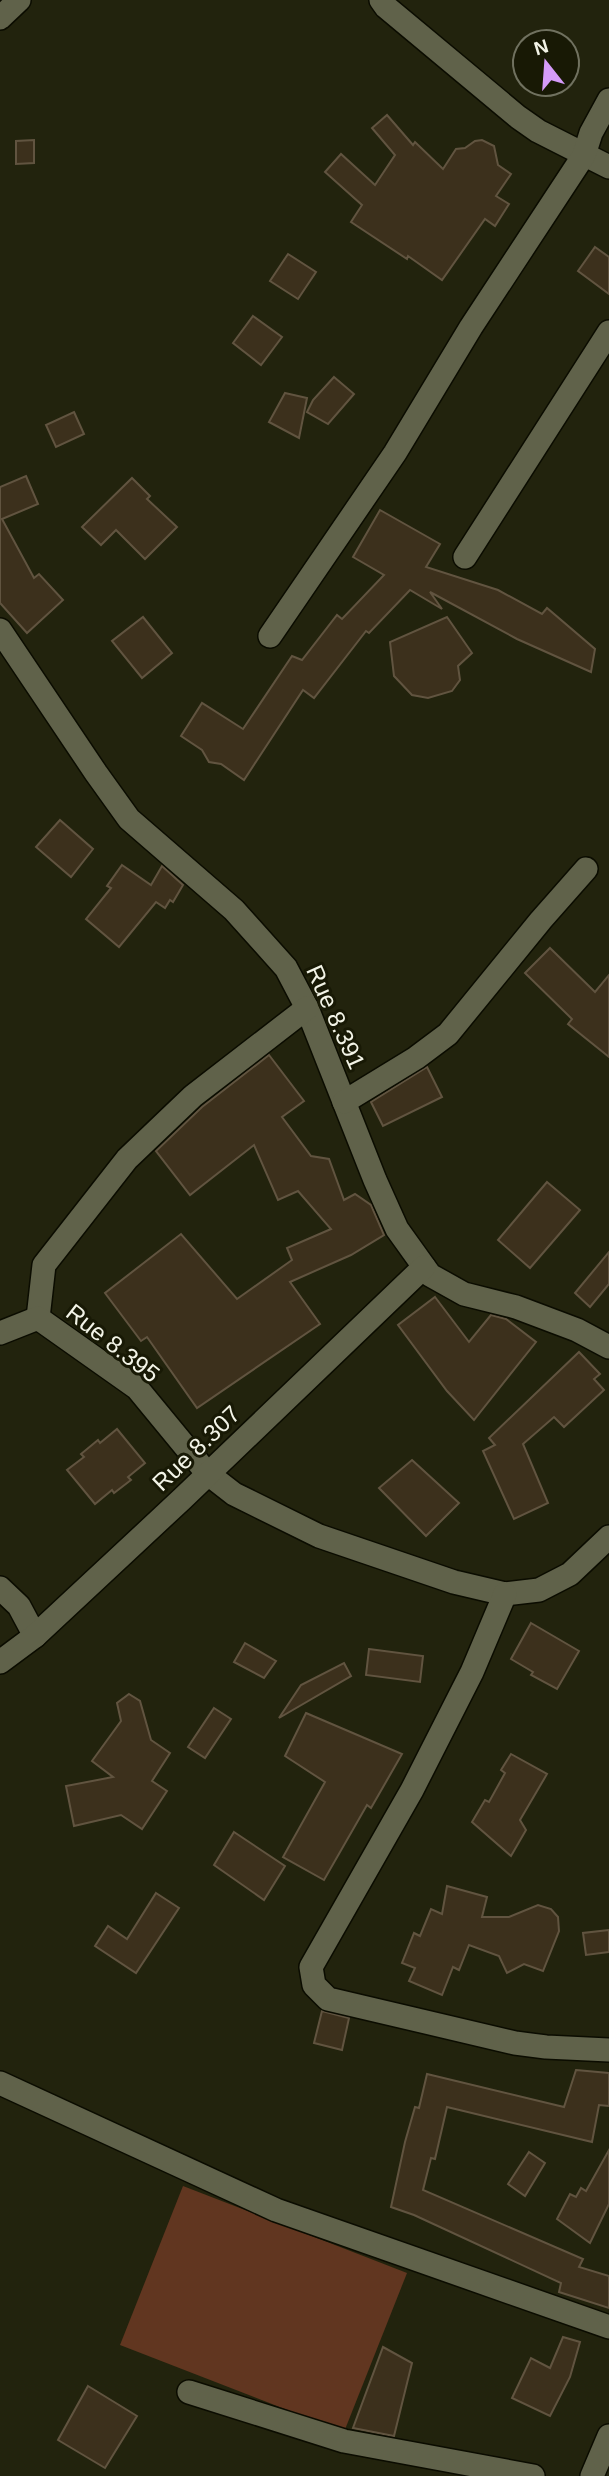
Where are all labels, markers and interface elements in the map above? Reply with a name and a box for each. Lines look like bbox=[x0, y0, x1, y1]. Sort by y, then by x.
north arrow bbox=[511, 28, 581, 98]
text: N bbox=[532, 35, 551, 59]
street label: Rue 8.391 bbox=[301, 961, 371, 1073]
street label: Rue 8.395 bbox=[61, 1298, 165, 1388]
street label: Rue 8.307 bbox=[147, 1400, 245, 1496]

